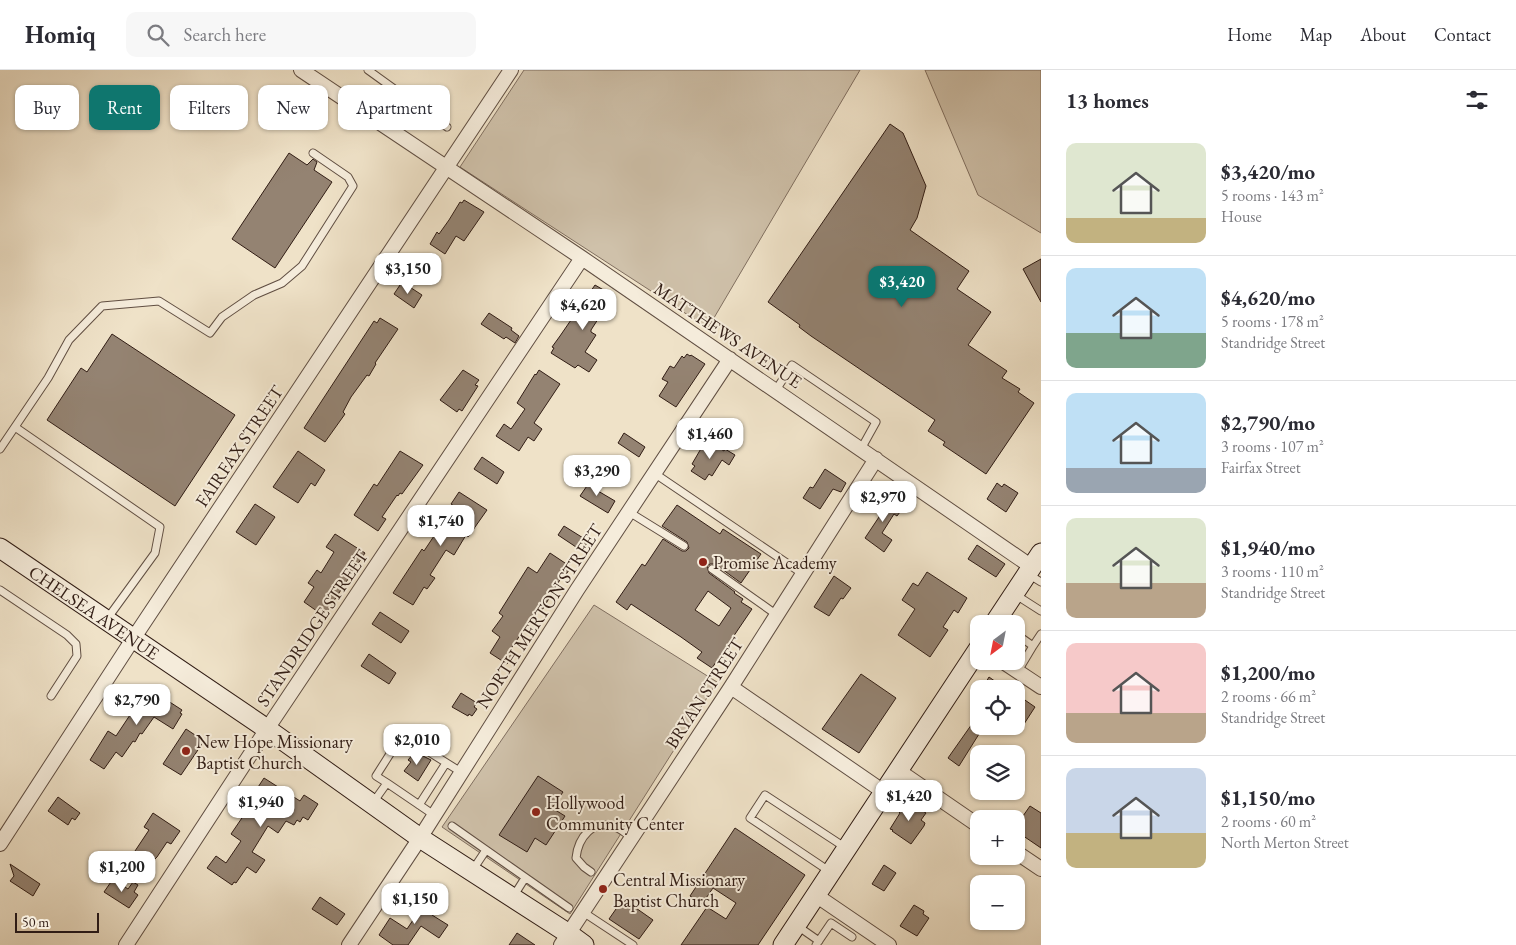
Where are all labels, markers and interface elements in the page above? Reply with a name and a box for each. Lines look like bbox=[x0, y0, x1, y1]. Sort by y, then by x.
search box bbox=[126, 12, 476, 57]
text: Homiq bbox=[25, 19, 96, 50]
icon: search bbox=[144, 21, 172, 49]
text: Search here bbox=[184, 22, 266, 47]
text: Home bbox=[1227, 23, 1272, 46]
text: Map bbox=[1300, 23, 1332, 46]
text: About bbox=[1360, 23, 1406, 46]
text: Contact bbox=[1434, 23, 1491, 46]
chip: Buy bbox=[15, 85, 79, 130]
chip: Rent bbox=[89, 85, 160, 130]
chip: Filters bbox=[170, 85, 248, 130]
chip: New bbox=[258, 85, 328, 130]
chip: Apartment bbox=[338, 85, 450, 130]
icon: filters bbox=[1463, 86, 1491, 114]
text: 13 homes bbox=[1066, 87, 1149, 114]
text: $3,420/mo bbox=[1221, 158, 1315, 185]
icon: home bbox=[1106, 163, 1166, 223]
text: 5 rooms · 143 m² bbox=[1221, 185, 1324, 206]
text: House bbox=[1221, 206, 1262, 227]
pin: $3,150 bbox=[367, 252, 449, 295]
text: $3,150 bbox=[385, 258, 431, 279]
pin: $3,420 bbox=[861, 266, 943, 308]
text: $3,420 bbox=[879, 271, 925, 292]
street label: MATTHEWS AVENUE bbox=[650, 277, 806, 393]
text: $4,620/mo bbox=[1221, 284, 1315, 311]
pin: $4,620 bbox=[542, 288, 624, 331]
icon: home bbox=[1106, 288, 1166, 348]
text: $4,620 bbox=[560, 294, 606, 315]
text: 5 rooms · 178 m² bbox=[1221, 311, 1324, 332]
text: Standridge Street bbox=[1221, 332, 1325, 353]
street label: FAIRFAX STREET bbox=[190, 380, 289, 511]
text: $2,790/mo bbox=[1221, 409, 1315, 436]
icon: home bbox=[1106, 413, 1166, 473]
pin: $1,460 bbox=[669, 418, 751, 460]
text: $1,460 bbox=[687, 423, 733, 444]
text: 3 rooms · 107 m² bbox=[1221, 436, 1324, 457]
pin: $3,290 bbox=[556, 454, 638, 497]
text: Fairfax Street bbox=[1221, 457, 1301, 478]
text: $3,290 bbox=[574, 460, 620, 481]
pin: $2,970 bbox=[842, 480, 924, 523]
text: $2,970 bbox=[860, 486, 906, 507]
pin: $1,740 bbox=[400, 504, 482, 547]
text: $1,740 bbox=[418, 510, 464, 531]
street label: NORTH MERTON STREET bbox=[471, 519, 608, 713]
text: $1,940/mo bbox=[1221, 534, 1315, 561]
icon: home bbox=[1106, 538, 1166, 598]
street label: STANDRIDGE STREET bbox=[251, 544, 374, 711]
place label: Promise Academy bbox=[713, 551, 837, 574]
marker: Promise Academy bbox=[697, 556, 709, 568]
street label: CHELSEA AVENUE bbox=[25, 560, 164, 664]
text: 3 rooms · 110 m² bbox=[1221, 561, 1324, 582]
text: Standridge Street bbox=[1221, 582, 1325, 603]
north arrow bbox=[970, 615, 1025, 670]
map controls bbox=[970, 615, 1025, 930]
street label: BRYAN STREET bbox=[660, 633, 749, 753]
text: $1,200/mo bbox=[1221, 659, 1315, 686]
icon: home bbox=[1106, 663, 1166, 723]
button: locate bbox=[970, 680, 1025, 735]
pin: $2,790 bbox=[96, 684, 178, 726]
text: 2 rooms · 66 m² bbox=[1221, 686, 1316, 707]
text: $2,790 bbox=[114, 689, 160, 710]
text: Standridge Street bbox=[1221, 707, 1325, 728]
pin: $2,010 bbox=[376, 724, 458, 766]
text: $2,010 bbox=[394, 729, 440, 750]
place label: New Hope Missionary Baptist Church bbox=[196, 730, 353, 774]
marker: New Hope Missionary Baptist Church bbox=[180, 745, 192, 757]
button: layers bbox=[970, 745, 1025, 800]
pin: $1,420 bbox=[868, 780, 950, 822]
text: $1,150/mo bbox=[1221, 784, 1315, 811]
text: $1,420 bbox=[886, 785, 932, 806]
pin: $1,940 bbox=[220, 786, 302, 828]
icon: home bbox=[1106, 788, 1166, 848]
text: $1,940 bbox=[238, 791, 284, 812]
place label: Hollywood Community Center bbox=[546, 791, 684, 835]
marker: Hollywood Community Center bbox=[530, 806, 542, 818]
button: + bbox=[970, 810, 1025, 865]
text: 2 rooms · 60 m² bbox=[1221, 811, 1316, 832]
text: North Merton Street bbox=[1221, 832, 1349, 853]
pin: $1,200 bbox=[81, 850, 163, 893]
text: $1,200 bbox=[99, 856, 145, 877]
place label: Central Missionary Baptist Church bbox=[613, 868, 745, 912]
button: − bbox=[970, 875, 1025, 930]
pin: $1,150 bbox=[374, 882, 456, 925]
marker: Central Missionary Baptist Church bbox=[597, 883, 609, 895]
text: $1,150 bbox=[392, 888, 438, 909]
scale bar bbox=[15, 910, 99, 933]
text: 50 m bbox=[22, 913, 49, 931]

